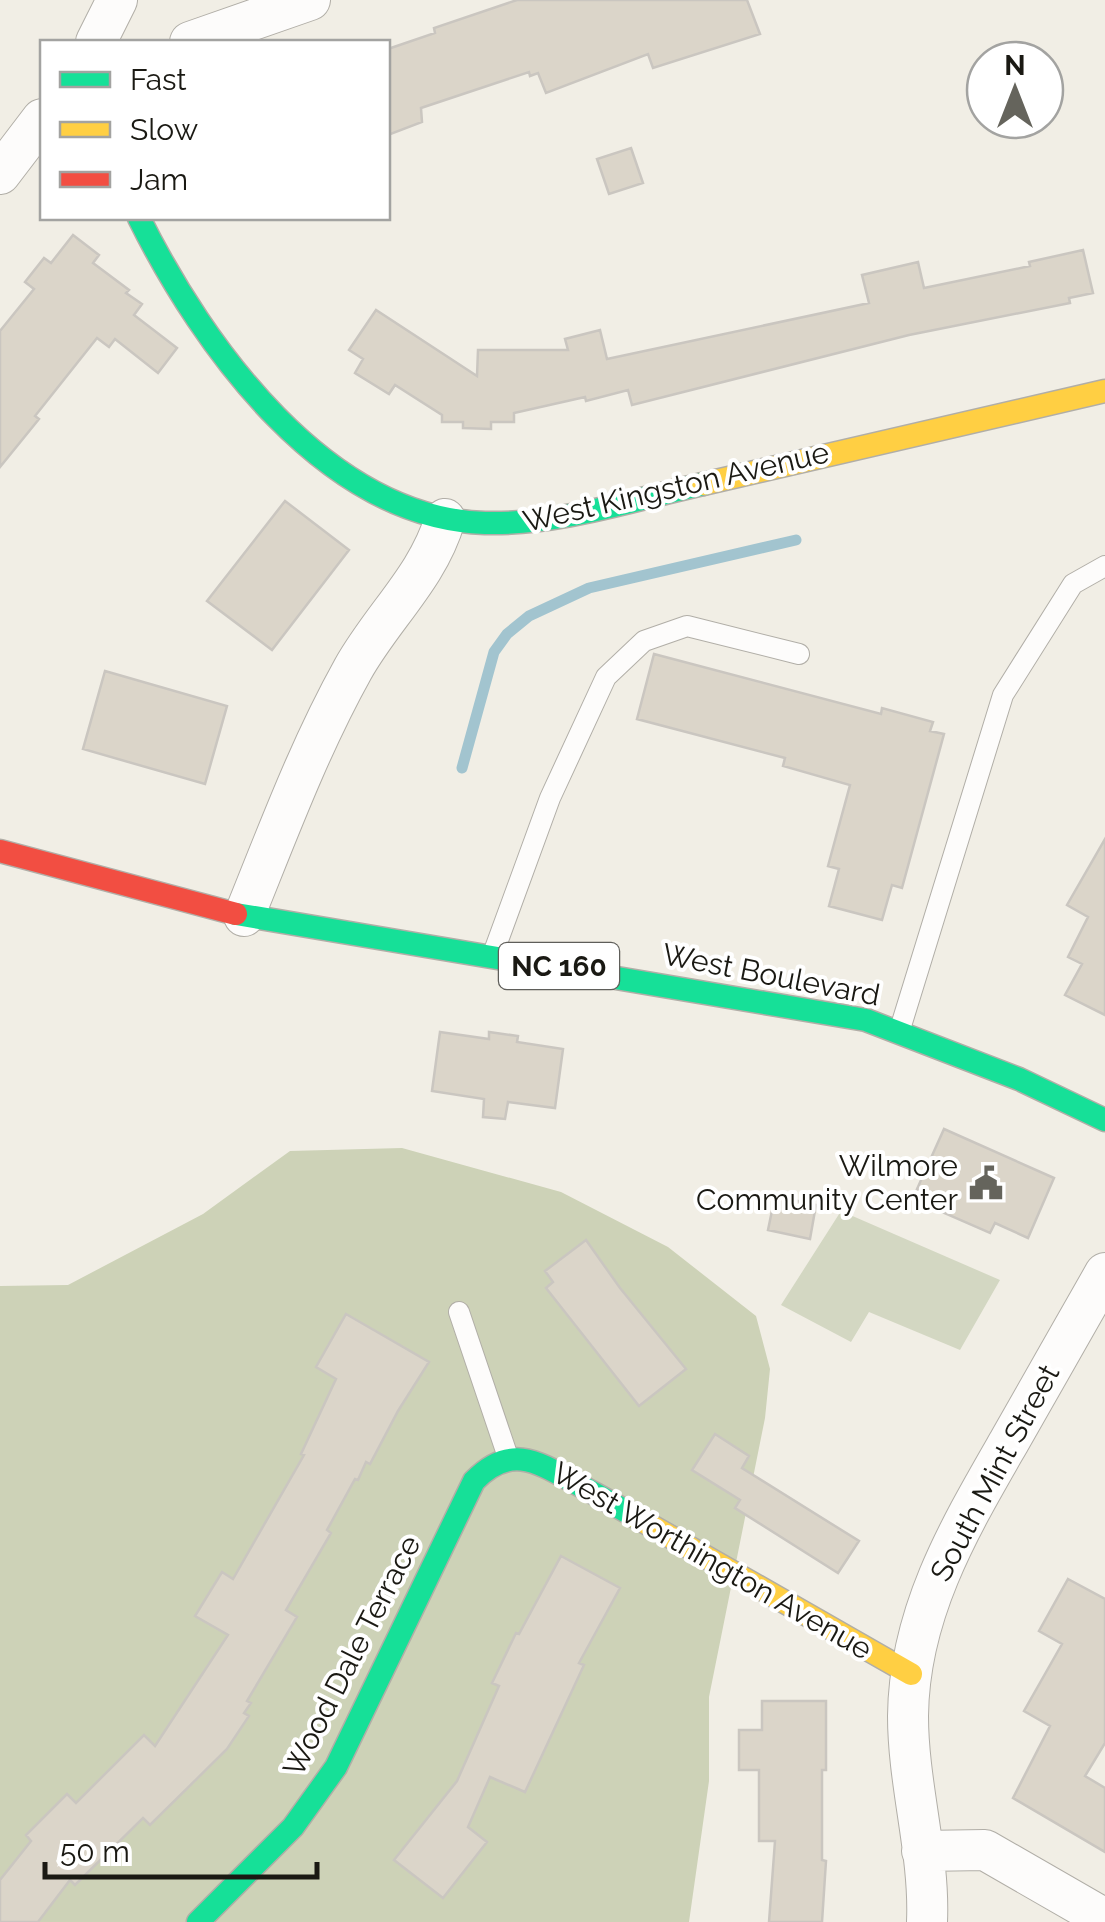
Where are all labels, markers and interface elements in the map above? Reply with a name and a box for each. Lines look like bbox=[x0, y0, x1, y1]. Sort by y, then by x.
legend bbox=[40, 40, 390, 220]
north arrow bbox=[965, 40, 1065, 140]
text: N bbox=[1004, 49, 1026, 82]
text: Fast bbox=[130, 62, 187, 97]
text: Slow bbox=[130, 112, 198, 147]
text: Jam bbox=[130, 162, 188, 197]
street label: West Kingston Avenue bbox=[520, 434, 832, 539]
street label: West Boulevard bbox=[659, 936, 883, 1013]
road number: NC 160 bbox=[499, 943, 619, 989]
place label: Wilmore Community Center bbox=[696, 1148, 958, 1217]
public building icon: Wilmore Community Center bbox=[967, 1164, 1005, 1202]
street label: South Mint Street bbox=[923, 1359, 1066, 1587]
street label: West Worthington Avenue bbox=[546, 1455, 878, 1667]
street label: Wood Dale Terrace bbox=[276, 1530, 427, 1782]
scale bar bbox=[45, 1817, 318, 1879]
text: 50 m bbox=[60, 1834, 130, 1869]

